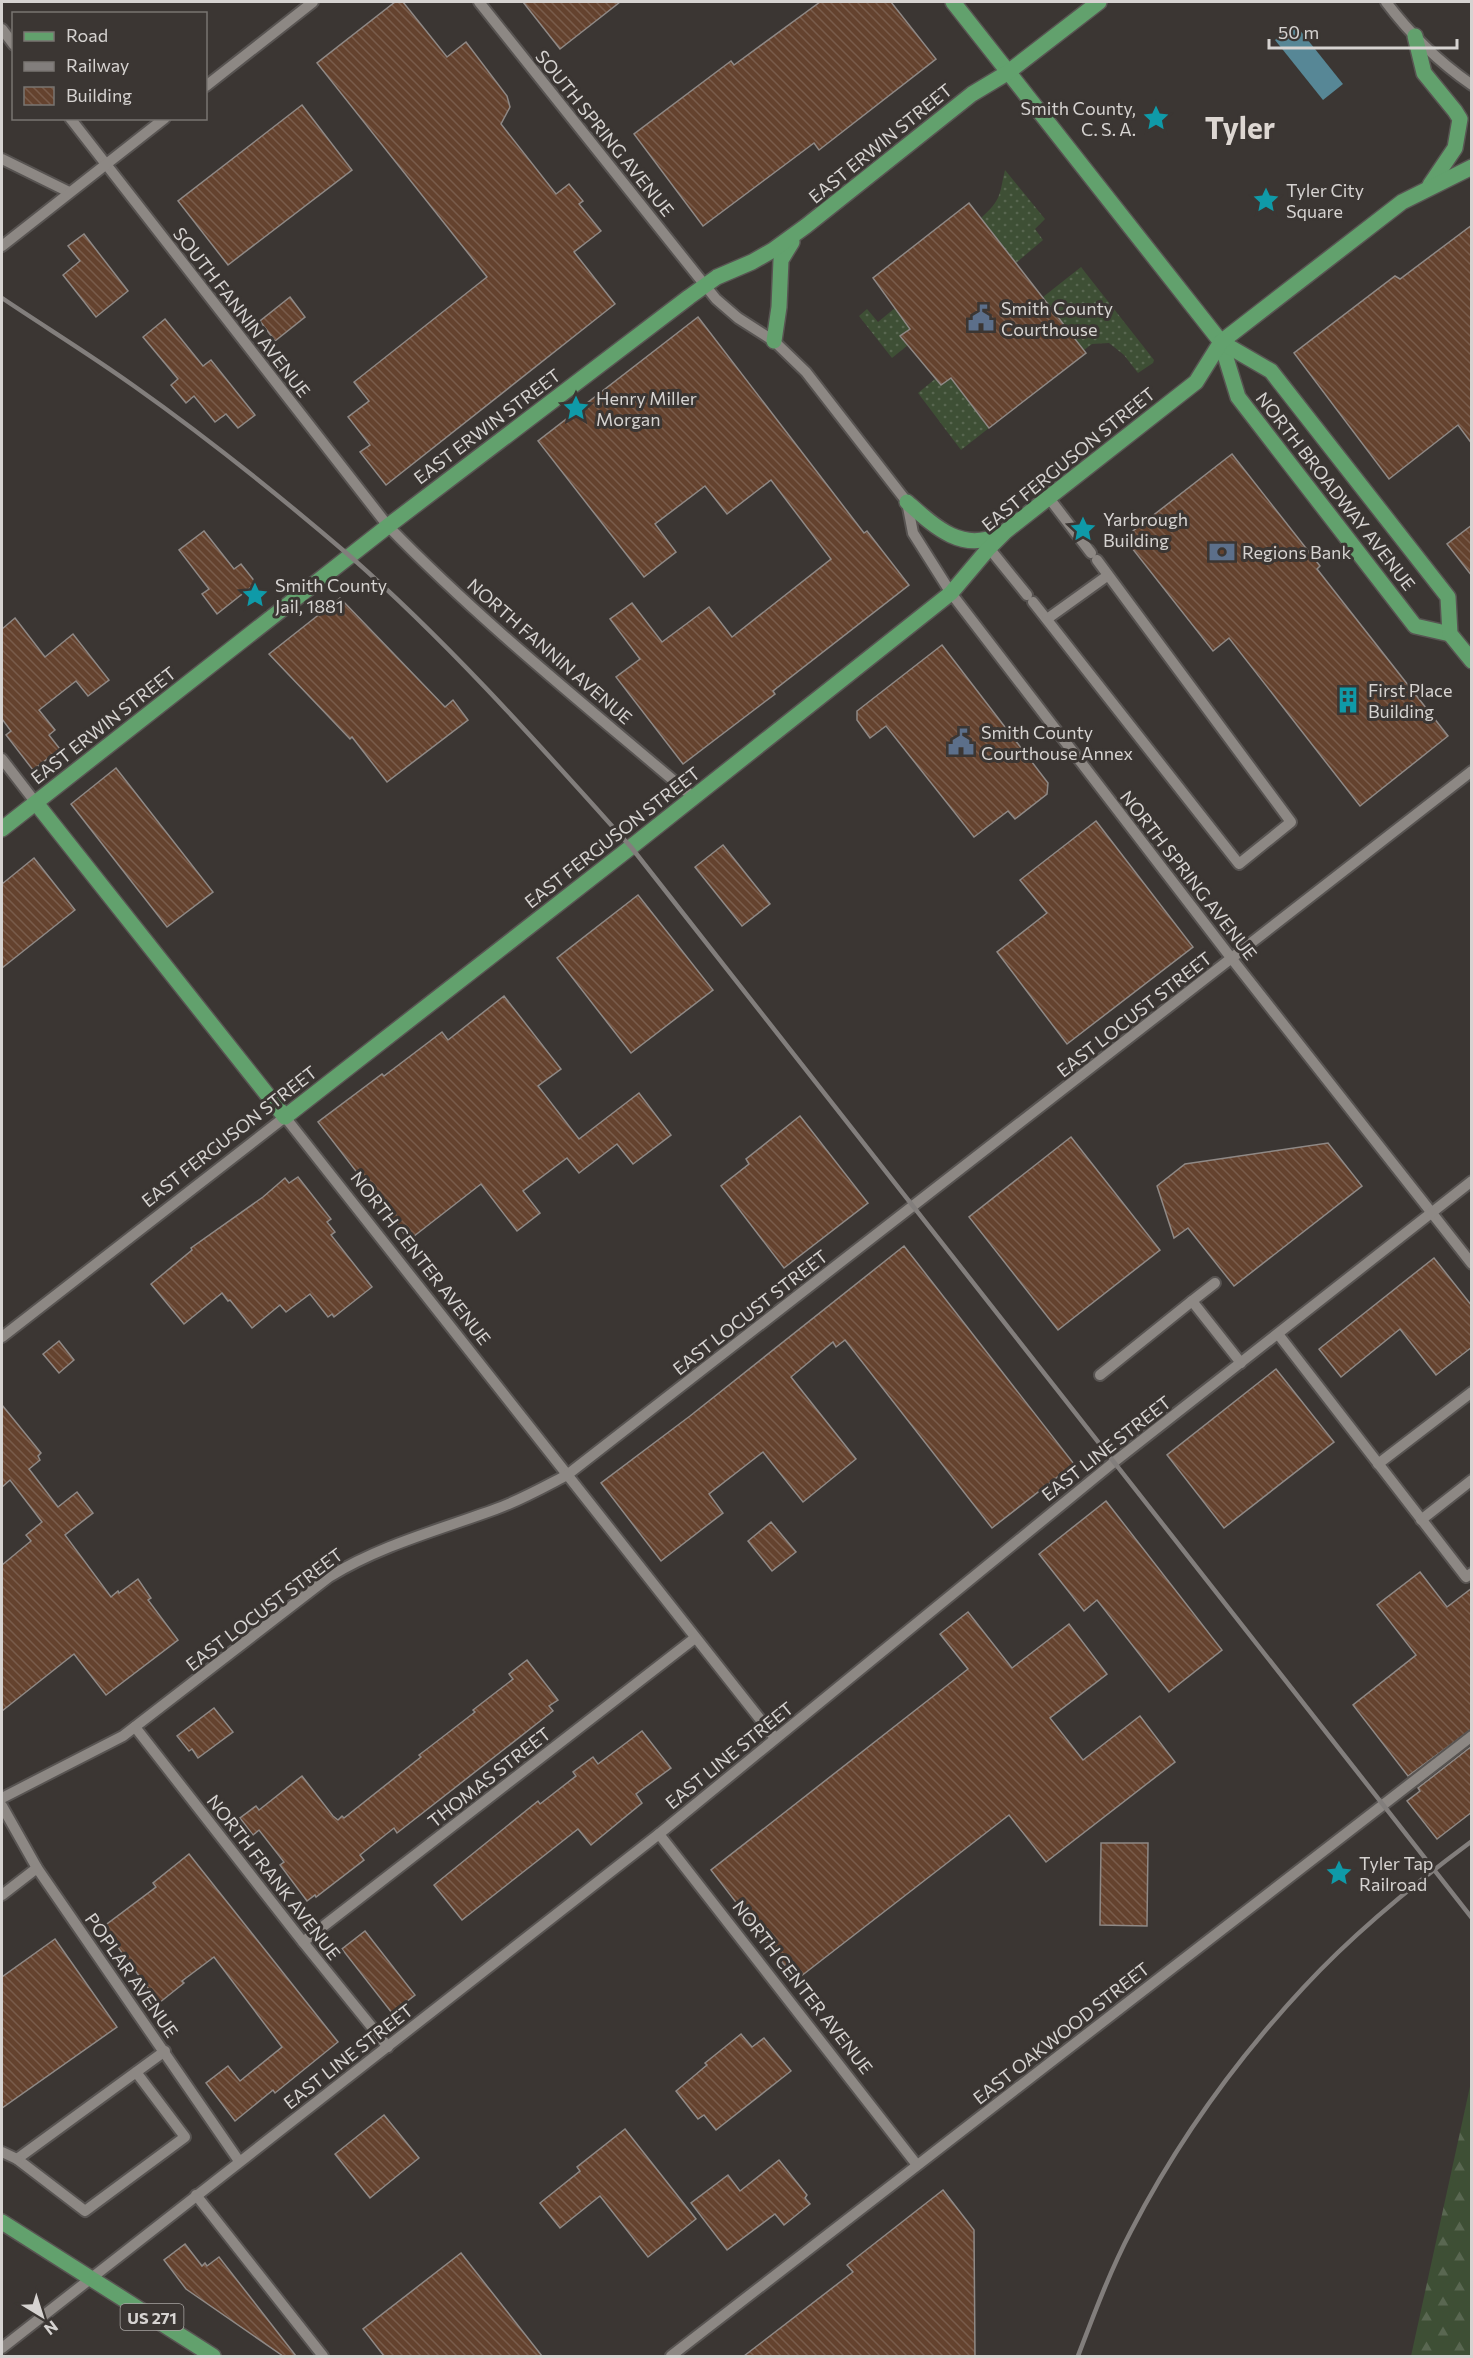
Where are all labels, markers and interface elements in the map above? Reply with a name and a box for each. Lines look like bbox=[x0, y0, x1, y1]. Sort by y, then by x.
legend bbox=[12, 12, 207, 120]
scale bar bbox=[1269, 12, 1456, 50]
text: 50 m bbox=[1278, 21, 1319, 43]
text: Road bbox=[66, 24, 108, 46]
street label: SOUTH SPRING AVENUE bbox=[531, 45, 679, 221]
text: Railway bbox=[66, 54, 129, 76]
street label: EAST ERWIN STREET bbox=[804, 78, 956, 208]
text: Building bbox=[66, 84, 132, 106]
place label: Smith County, C. S. A. bbox=[1021, 97, 1136, 140]
place icon: Smith County, C. S. A. bbox=[1141, 103, 1171, 133]
district label: Tyler bbox=[1205, 108, 1275, 145]
place label: Tyler City Square bbox=[1286, 179, 1364, 222]
place icon: Tyler City Square bbox=[1251, 185, 1281, 215]
street label: SOUTH FANNIN AVENUE bbox=[169, 223, 315, 401]
place label: Smith County Courthouse bbox=[1001, 297, 1113, 340]
public building icon: Smith County Courthouse bbox=[966, 303, 996, 333]
street label: EAST ERWIN STREET bbox=[409, 364, 565, 488]
street label: EAST FERGUSON STREET bbox=[977, 382, 1159, 536]
place label: Henry Miller Morgan bbox=[596, 387, 697, 430]
street label: NORTH BROADWAY AVENUE bbox=[1252, 387, 1420, 595]
place icon: Henry Miller Morgan bbox=[561, 393, 591, 423]
place label: Yarbrough Building bbox=[1103, 508, 1188, 551]
place icon: Yarbrough Building bbox=[1068, 514, 1098, 544]
bank icon: Regions Bank bbox=[1207, 537, 1237, 567]
place label: Regions Bank bbox=[1242, 541, 1351, 563]
street label: NORTH FANNIN AVENUE bbox=[463, 573, 637, 729]
place label: Smith County Jail, 1881 bbox=[275, 574, 387, 617]
place icon: Smith County Jail, 1881 bbox=[240, 580, 270, 610]
street label: EAST ERWIN STREET bbox=[26, 662, 180, 788]
place label: First Place Building bbox=[1368, 679, 1452, 722]
building icon: First Place Building bbox=[1333, 685, 1363, 715]
place label: Smith County Courthouse Annex bbox=[981, 721, 1134, 764]
public building icon: Smith County Courthouse Annex bbox=[946, 727, 976, 757]
street label: EAST FERGUSON STREET bbox=[520, 762, 704, 912]
street label: NORTH SPRING AVENUE bbox=[1116, 786, 1262, 964]
street label: EAST LOCUST STREET bbox=[1052, 947, 1216, 1081]
street label: EAST FERGUSON STREET bbox=[137, 1061, 321, 1211]
street label: NORTH CENTER AVENUE bbox=[346, 1167, 496, 1349]
street label: EAST LOCUST STREET bbox=[668, 1245, 832, 1379]
street label: EAST LINE STREET bbox=[1037, 1391, 1175, 1505]
street label: EAST LOCUST STREET bbox=[181, 1543, 347, 1675]
street label: EAST LINE STREET bbox=[661, 1697, 797, 1813]
street label: THOMAS STREET bbox=[423, 1722, 555, 1832]
street label: NORTH FRANK AVENUE bbox=[203, 1790, 345, 1964]
place label: Tyler Tap Railroad bbox=[1359, 1852, 1433, 1895]
place icon: Tyler Tap Railroad bbox=[1324, 1858, 1354, 1888]
street label: NORTH CENTER AVENUE bbox=[728, 1896, 878, 2078]
street label: POPLAR AVENUE bbox=[81, 1908, 183, 2042]
street label: EAST OAKWOOD STREET bbox=[968, 1957, 1154, 2109]
street label: EAST LINE STREET bbox=[279, 1999, 417, 2113]
north arrow bbox=[12, 2286, 72, 2346]
road number: US 271 bbox=[120, 2304, 184, 2330]
text: N bbox=[41, 2317, 62, 2339]

